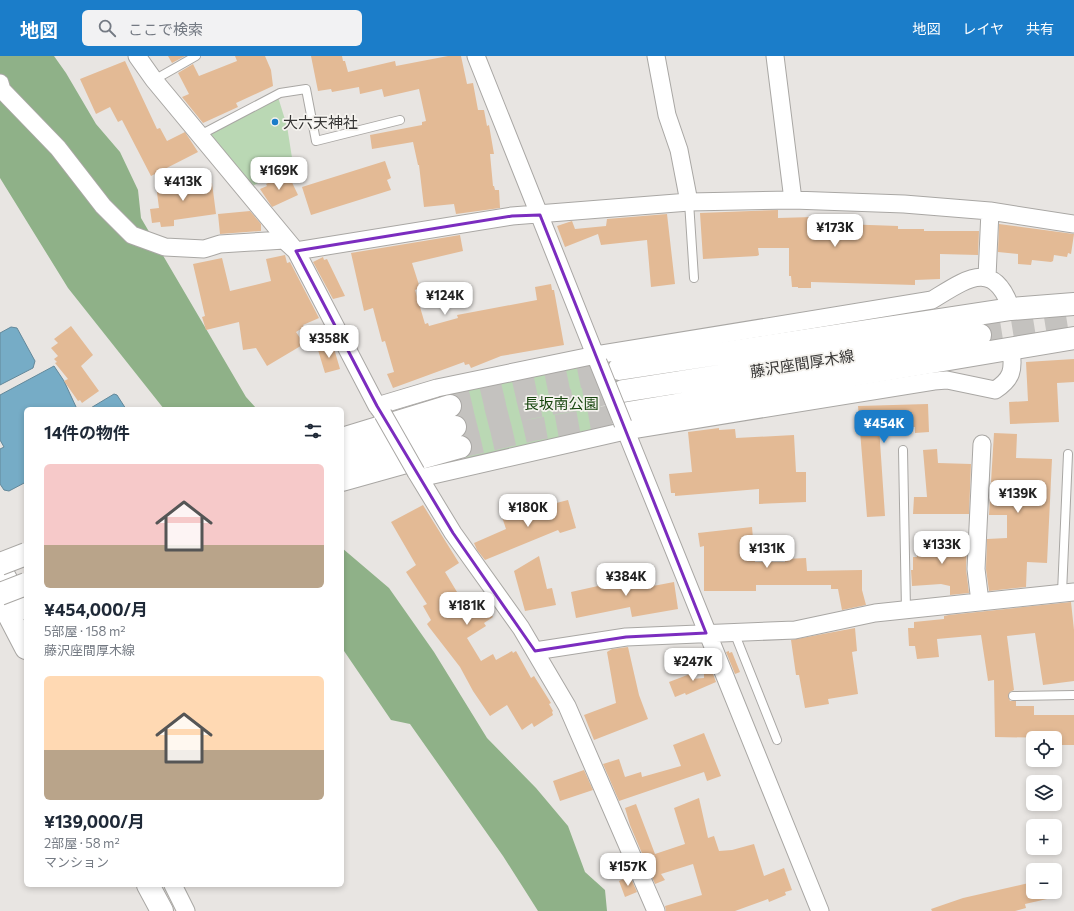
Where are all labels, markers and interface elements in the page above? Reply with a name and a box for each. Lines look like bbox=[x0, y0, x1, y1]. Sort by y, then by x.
search box bbox=[82, 10, 362, 46]
icon: search bbox=[96, 17, 118, 39]
text: 地図 bbox=[20, 18, 58, 41]
text: ここで検索 bbox=[128, 20, 203, 38]
text: 地図 bbox=[912, 20, 940, 37]
text: レイヤ bbox=[962, 20, 1004, 37]
text: 共有 bbox=[1026, 20, 1054, 37]
place label: 大六天神社 bbox=[283, 113, 358, 131]
marker: 大六天神社 bbox=[270, 117, 280, 127]
pin: ¥169K bbox=[251, 157, 307, 191]
text: ¥169K bbox=[259, 162, 299, 178]
pin: ¥413K bbox=[155, 168, 211, 202]
text: ¥413K bbox=[164, 173, 202, 189]
pin: ¥173K bbox=[807, 214, 863, 248]
text: ¥173K bbox=[816, 219, 854, 235]
pin: ¥124K bbox=[417, 282, 473, 316]
text: ¥124K bbox=[426, 287, 464, 303]
pin: ¥358K bbox=[301, 325, 357, 359]
text: ¥358K bbox=[309, 330, 349, 346]
street label: 藤沢座間厚木線 bbox=[749, 346, 855, 380]
park label: 長坂南公園 bbox=[523, 394, 599, 412]
pin: ¥454K bbox=[856, 410, 912, 444]
text: ¥454K bbox=[863, 415, 905, 431]
icon: filters bbox=[302, 420, 324, 442]
text: 14件の物件 bbox=[44, 422, 130, 443]
pin: ¥139K bbox=[990, 480, 1046, 514]
text: ¥139K bbox=[999, 485, 1037, 501]
icon: home bbox=[148, 490, 220, 562]
pin: ¥180K bbox=[500, 494, 556, 528]
text: ¥180K bbox=[508, 499, 548, 515]
pin: ¥133K bbox=[914, 531, 970, 565]
pin: ¥131K bbox=[739, 535, 795, 569]
text: ¥133K bbox=[923, 536, 961, 552]
text: ¥131K bbox=[749, 540, 785, 556]
pin: ¥384K bbox=[598, 563, 654, 597]
text: ¥384K bbox=[605, 568, 647, 584]
pin: ¥181K bbox=[439, 592, 495, 626]
text: ¥181K bbox=[448, 597, 486, 613]
text: ¥454,000/月 bbox=[44, 599, 148, 620]
text: 5部屋 · 158 m² bbox=[44, 623, 126, 639]
text: 藤沢座間厚木線 bbox=[44, 642, 135, 658]
pin: ¥247K bbox=[665, 648, 721, 682]
text: ¥247K bbox=[673, 653, 713, 669]
icon: home bbox=[148, 702, 220, 774]
map controls bbox=[1026, 731, 1062, 899]
button: locate bbox=[1026, 731, 1062, 767]
button: layers bbox=[1026, 775, 1062, 811]
text: ¥139,000/月 bbox=[44, 811, 145, 832]
button: + bbox=[1026, 819, 1062, 855]
text: 2部屋 · 58 m² bbox=[44, 835, 120, 851]
pin: ¥157K bbox=[600, 853, 656, 887]
text: マンション bbox=[44, 854, 109, 870]
text: ¥157K bbox=[609, 858, 647, 874]
button: − bbox=[1026, 863, 1062, 899]

